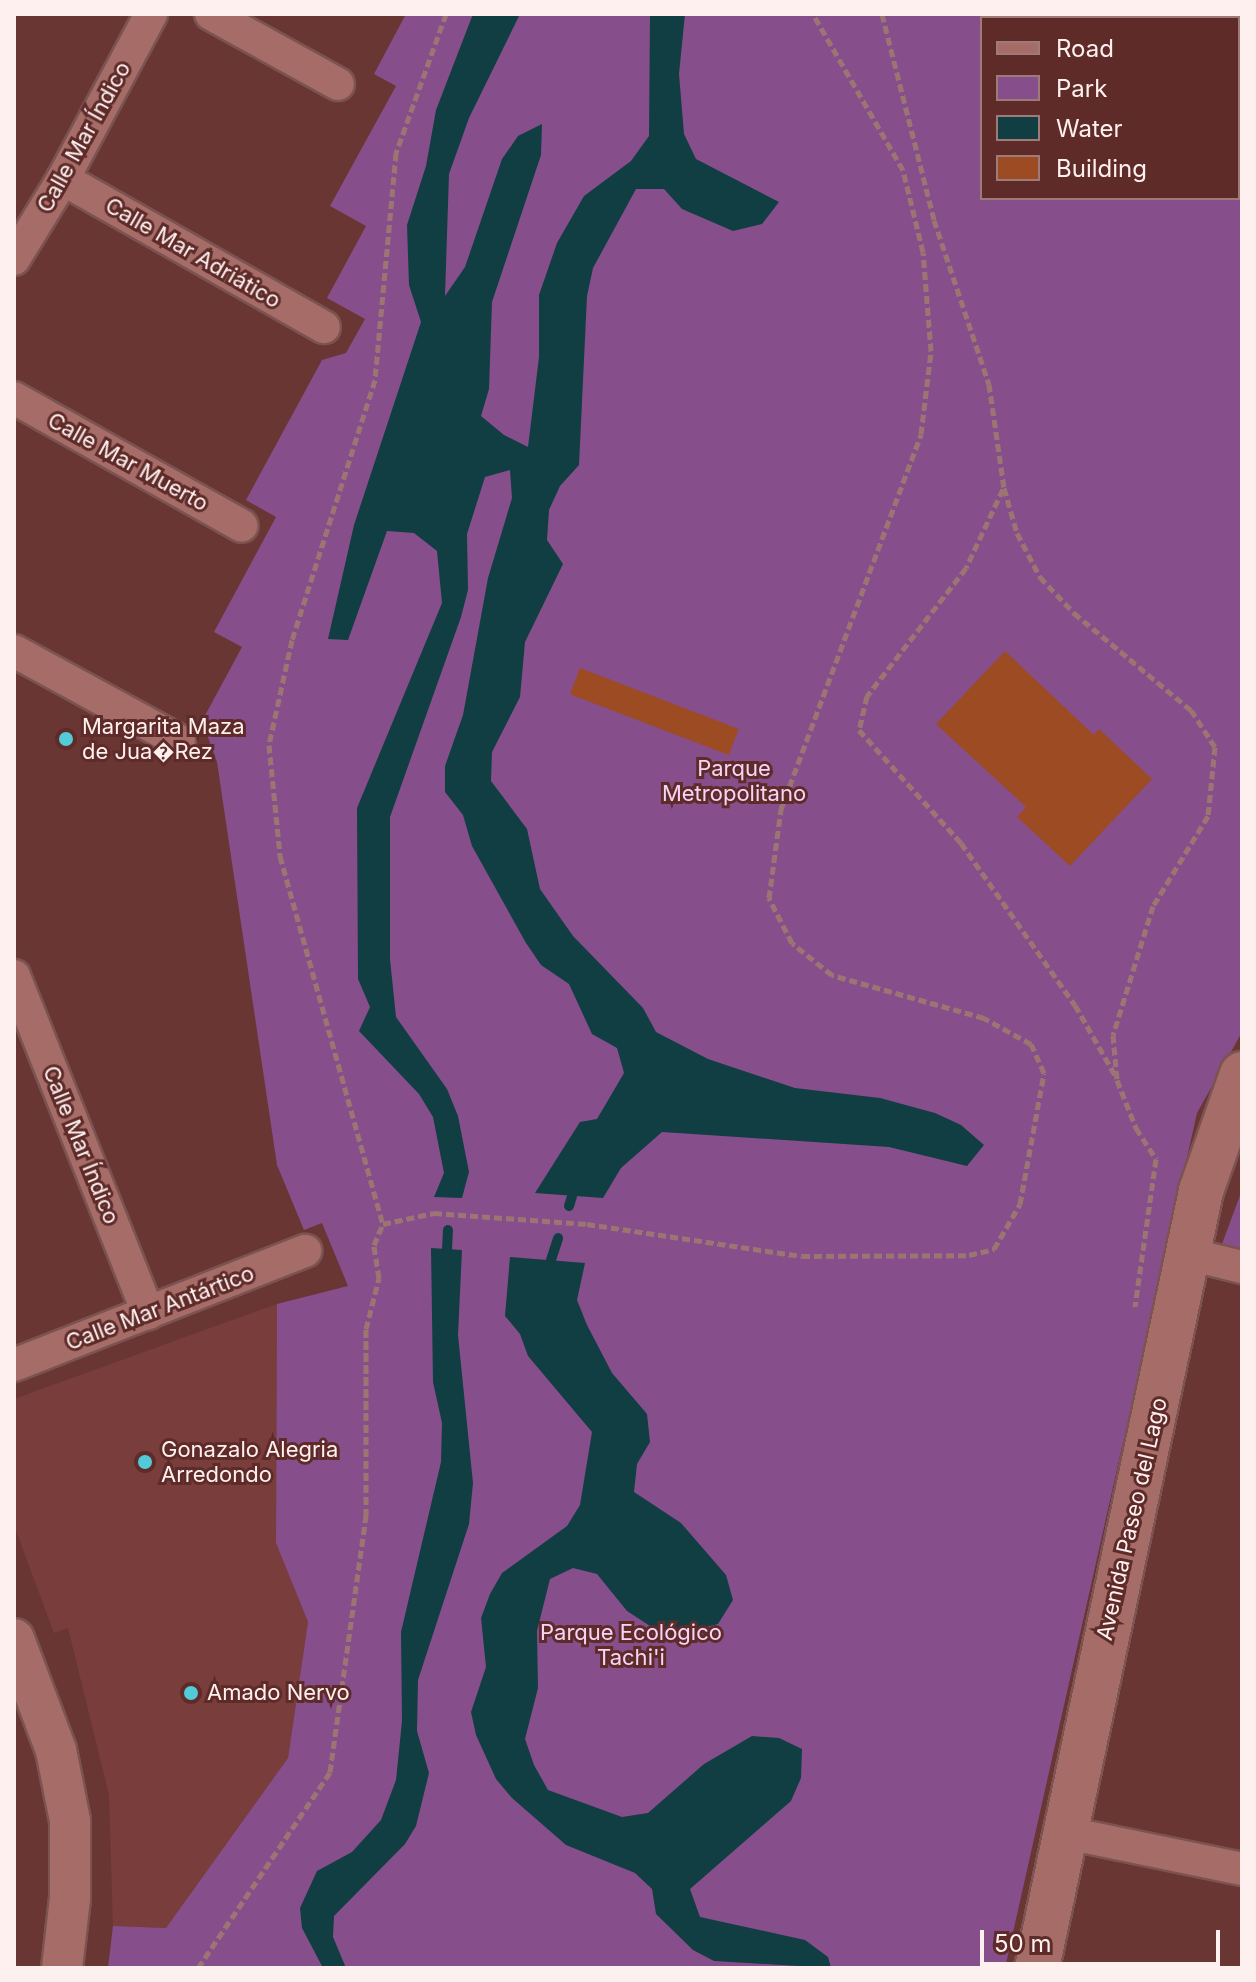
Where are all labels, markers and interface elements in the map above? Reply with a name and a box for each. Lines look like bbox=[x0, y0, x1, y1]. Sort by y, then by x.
legend bbox=[980, 16, 1240, 200]
text: Road bbox=[1056, 34, 1114, 63]
street label: Calle Mar Índico bbox=[32, 57, 136, 217]
text: Park bbox=[1056, 74, 1107, 103]
text: Water bbox=[1056, 114, 1123, 143]
text: Building bbox=[1056, 154, 1147, 183]
street label: Calle Mar Adriático bbox=[101, 192, 285, 314]
street label: Calle Mar Muerto bbox=[43, 407, 213, 517]
place label: Margarita Maza de Jua�Rez bbox=[82, 713, 245, 764]
marker: Margarita Maza de Jua�Rez bbox=[57, 730, 75, 748]
park label: Parque Metropolitano bbox=[662, 755, 806, 806]
street label: Calle Mar Índico bbox=[37, 1062, 125, 1228]
street label: Calle Mar Antártico bbox=[62, 1260, 258, 1356]
street label: Avenida Paseo del Lago bbox=[1091, 1395, 1173, 1643]
place label: Gonazalo Alegria Arredondo bbox=[161, 1436, 338, 1488]
marker: Gonazalo Alegria Arredondo bbox=[136, 1453, 154, 1471]
park label: Parque Ecológico Tachi'i bbox=[540, 1619, 722, 1670]
place label: Amado Nervo bbox=[207, 1680, 350, 1706]
marker: Amado Nervo bbox=[182, 1684, 200, 1702]
scale bar bbox=[984, 1914, 1224, 1964]
text: 50 m bbox=[994, 1929, 1052, 1958]

